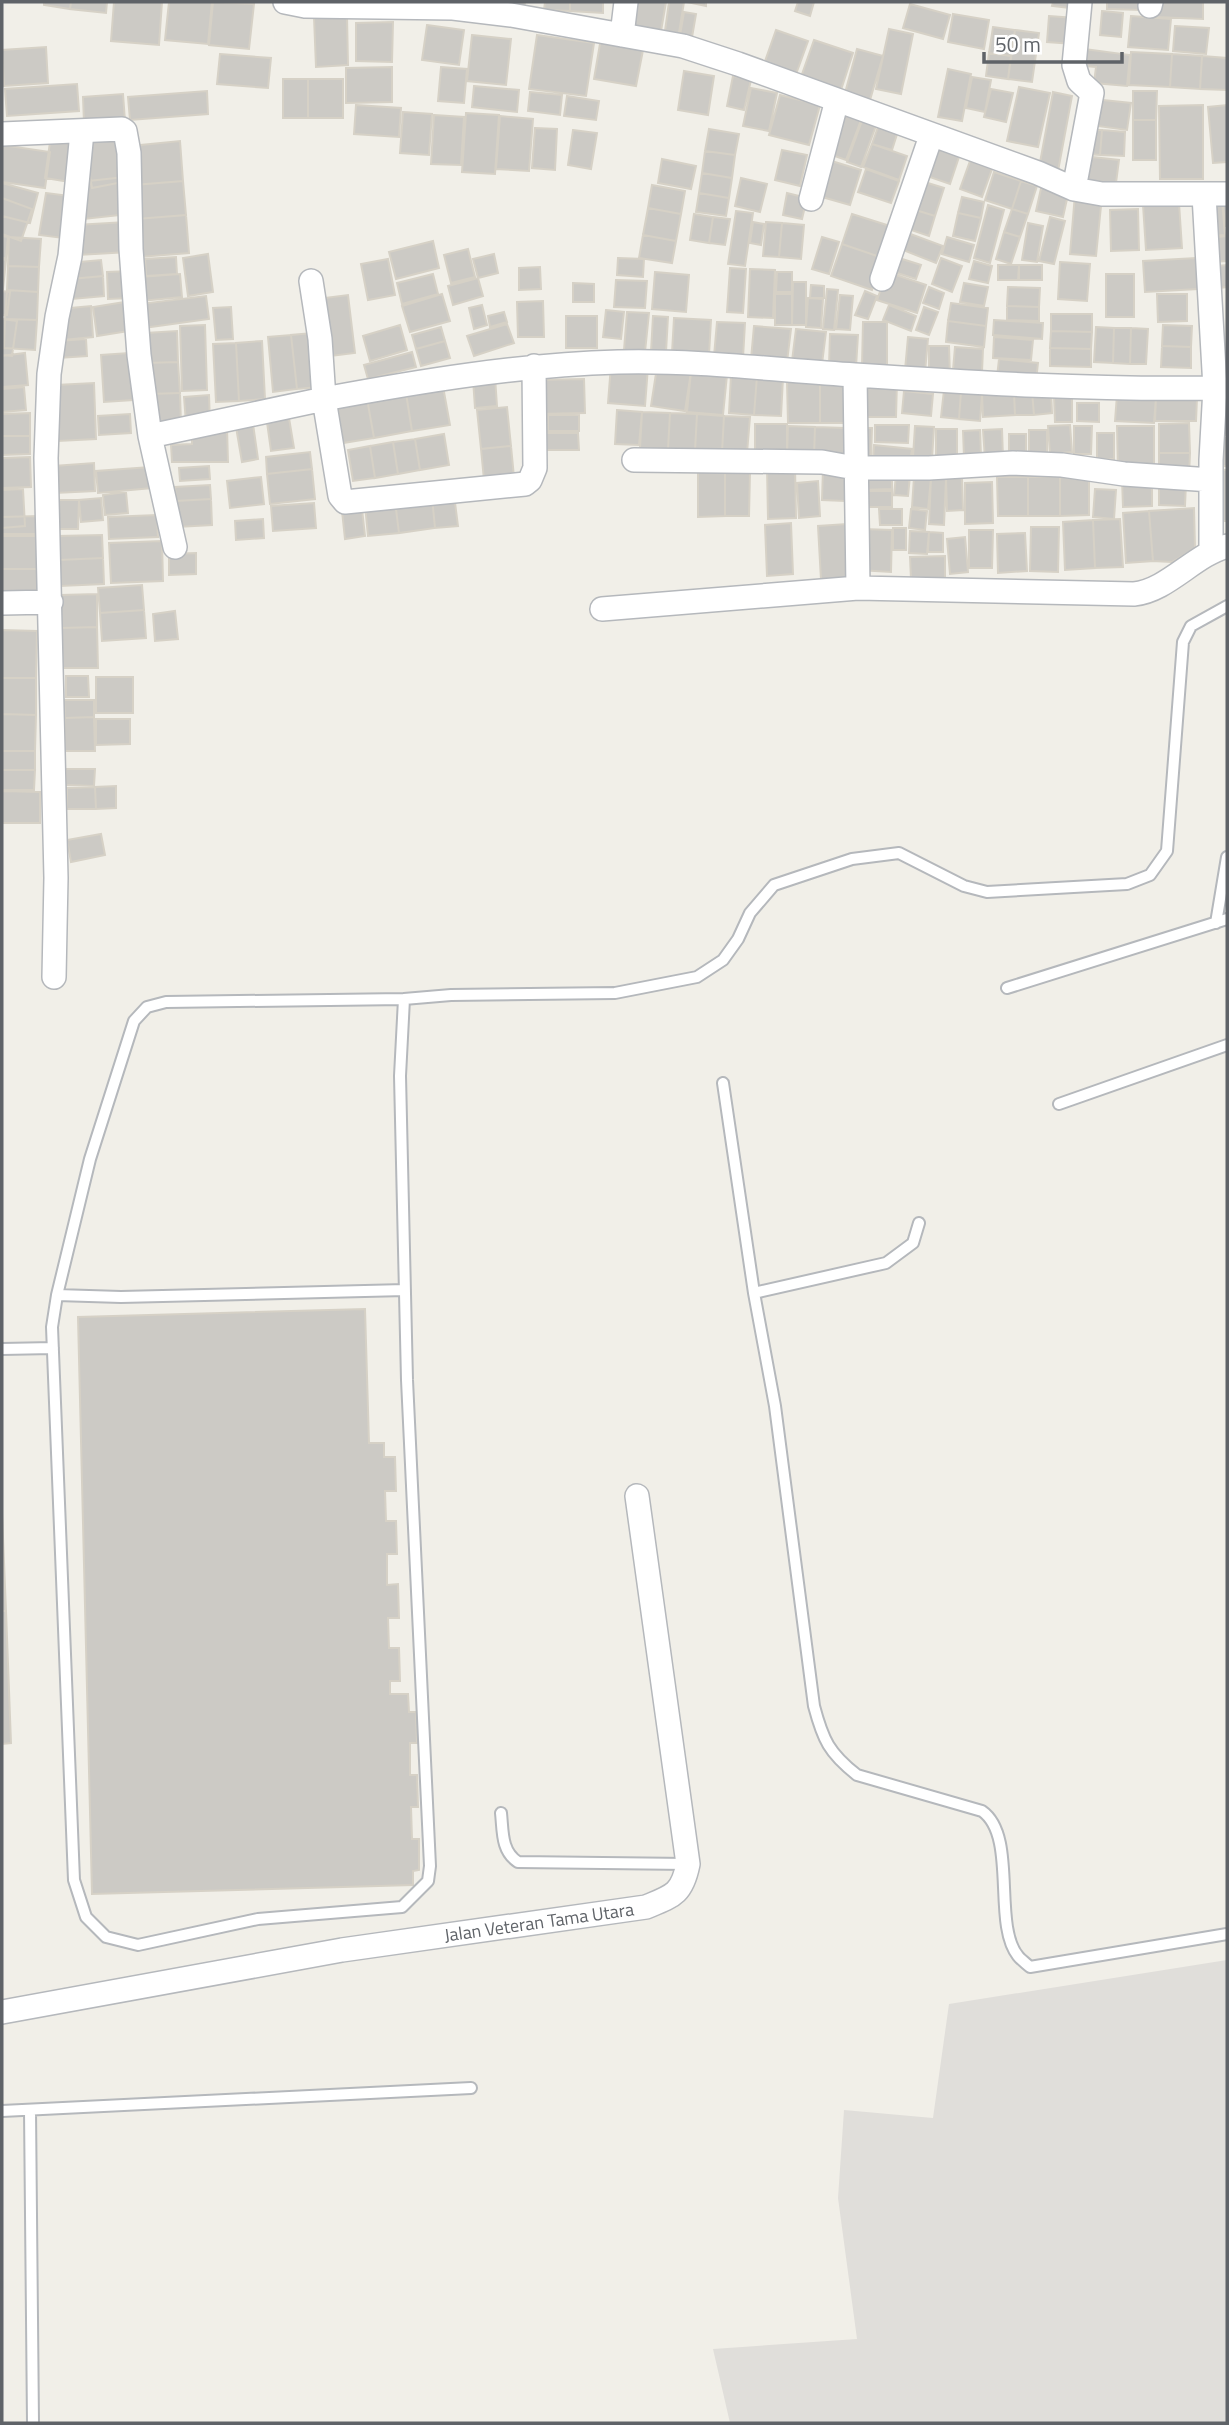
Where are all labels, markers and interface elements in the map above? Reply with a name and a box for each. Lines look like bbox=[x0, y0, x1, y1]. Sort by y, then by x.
scale bar bbox=[984, 21, 1122, 65]
text: 50 m bbox=[995, 28, 1041, 60]
street label: Jalan Veteran Tama Utara bbox=[442, 1895, 636, 1949]

